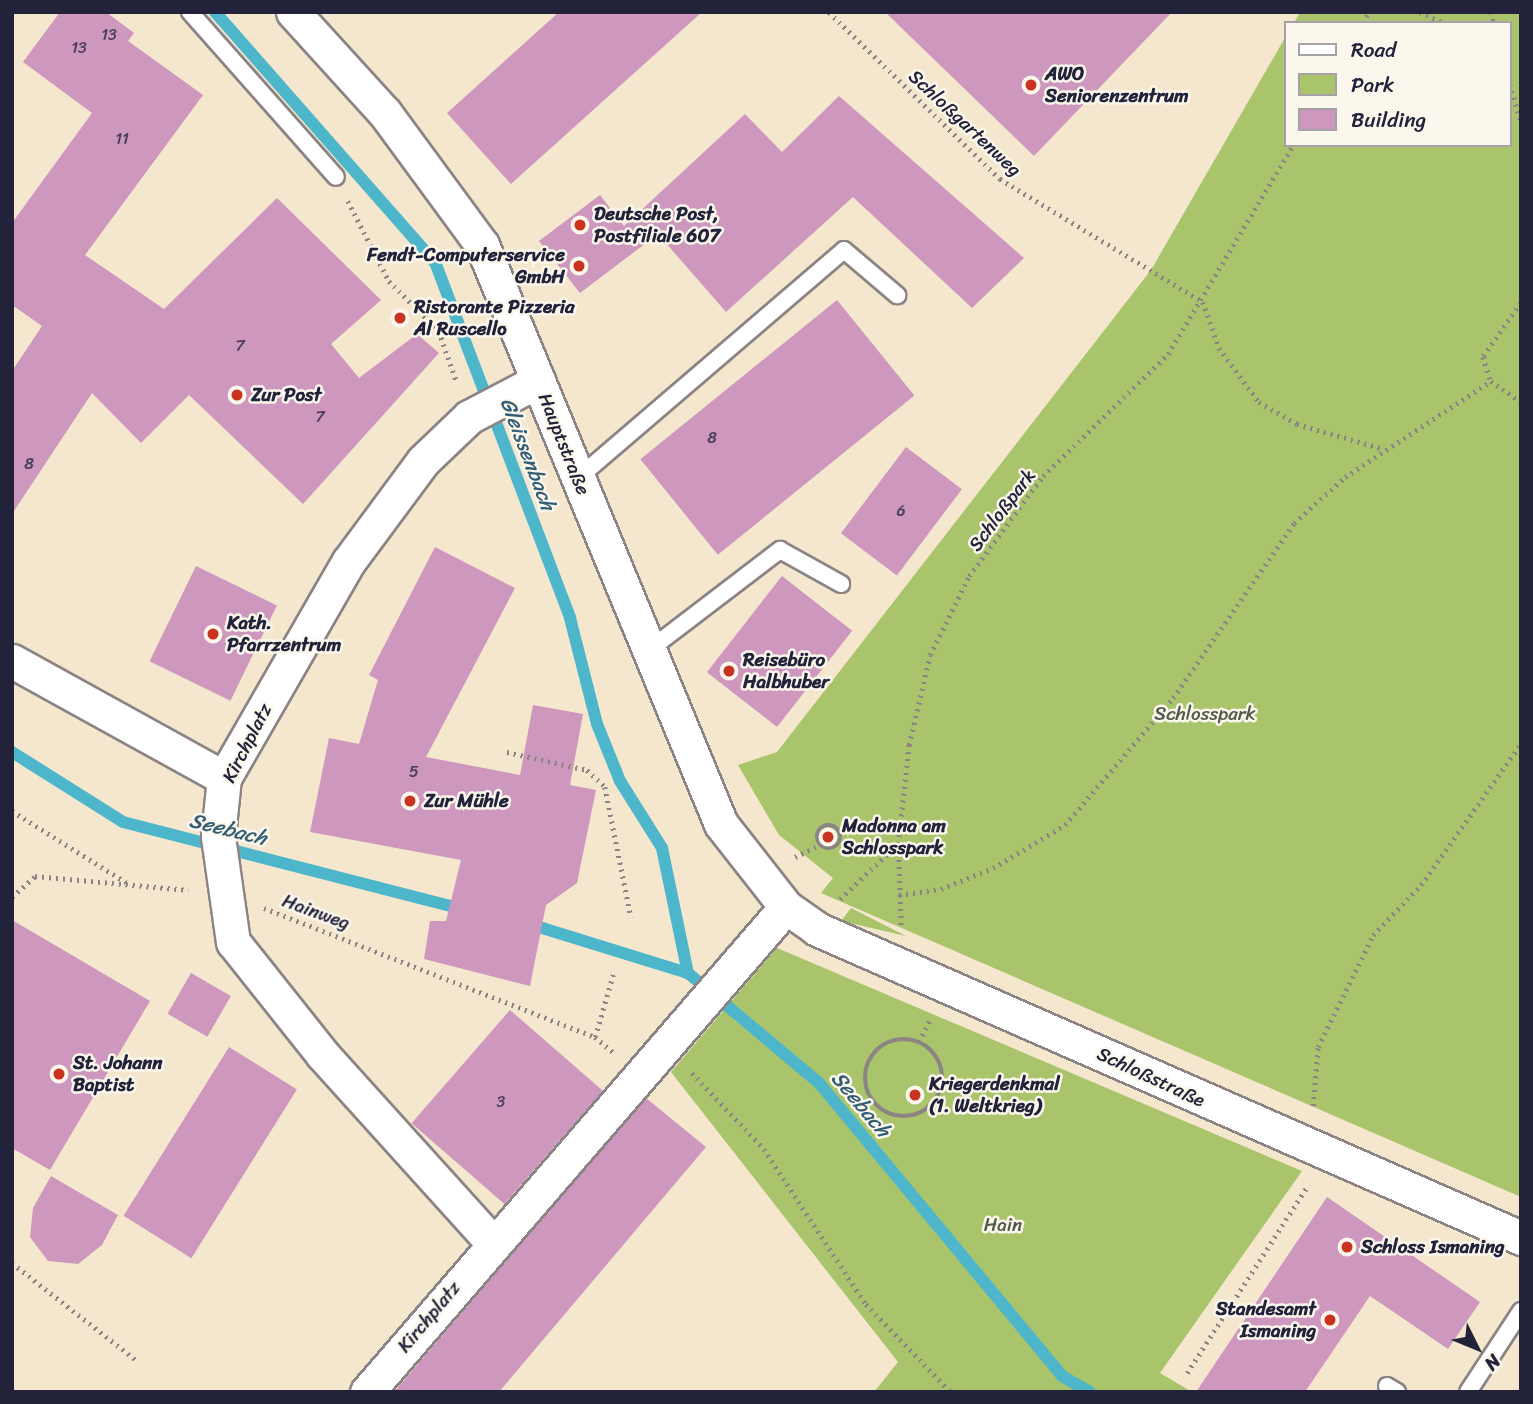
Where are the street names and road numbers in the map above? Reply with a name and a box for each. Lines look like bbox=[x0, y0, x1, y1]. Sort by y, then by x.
street label: Schloßgartenweg bbox=[904, 65, 1026, 181]
street label: Hauptstraße bbox=[533, 390, 595, 498]
street label: Schloßpark bbox=[964, 464, 1040, 556]
street label: Kirchplatz bbox=[217, 700, 277, 786]
street label: Hainweg bbox=[279, 889, 353, 935]
street label: Schloßstraße bbox=[1094, 1042, 1208, 1112]
street label: Kirchplatz bbox=[393, 1277, 465, 1357]

